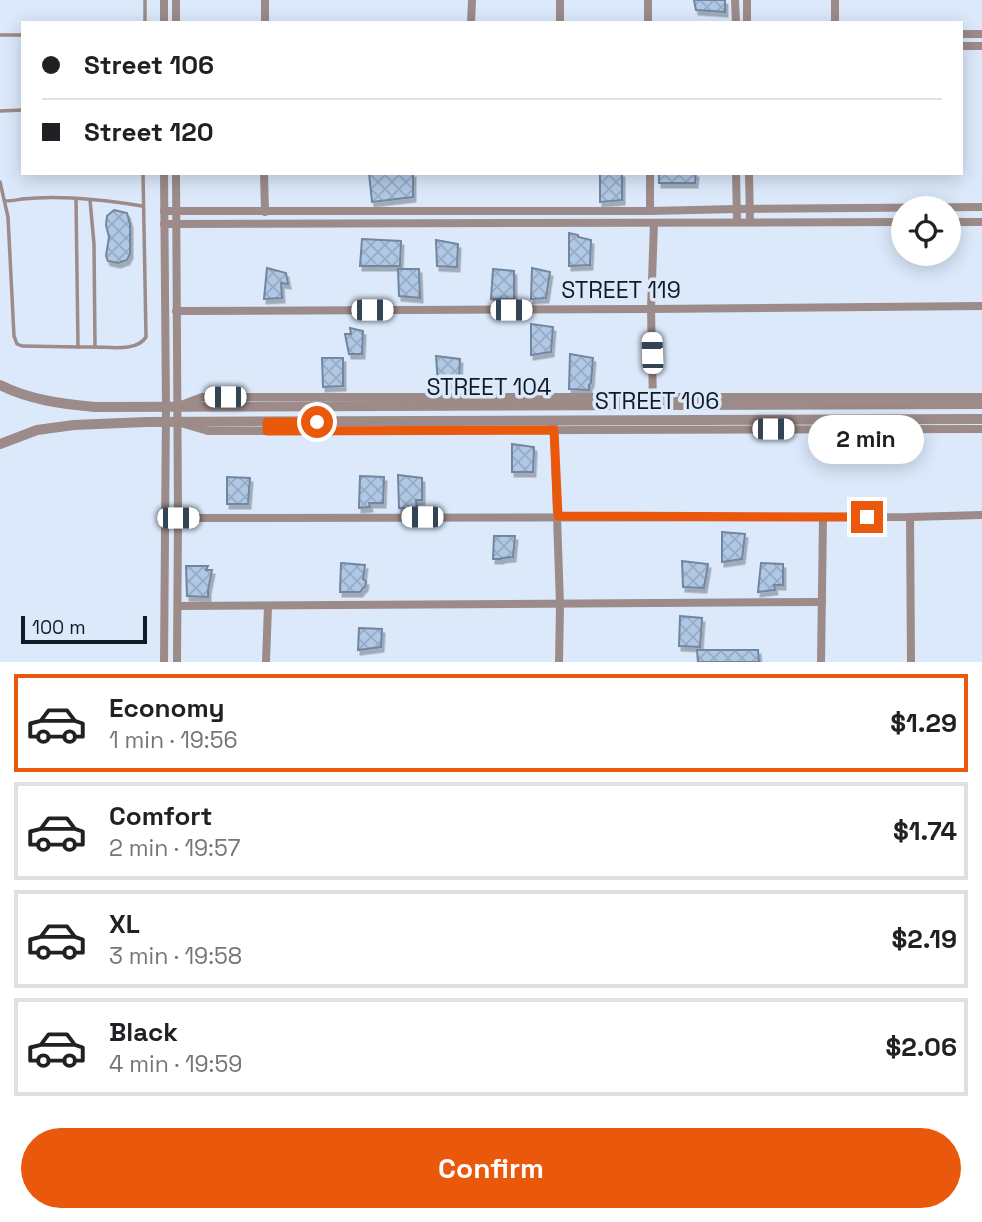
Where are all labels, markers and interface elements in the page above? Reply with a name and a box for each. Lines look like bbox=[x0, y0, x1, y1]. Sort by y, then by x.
text: Street 106 bbox=[84, 48, 214, 82]
text: Street 120 bbox=[84, 115, 214, 149]
map controls bbox=[891, 196, 961, 266]
button: locate bbox=[891, 196, 961, 266]
street label: STREET 119 bbox=[561, 275, 681, 305]
car bbox=[352, 300, 394, 321]
car bbox=[491, 300, 533, 321]
car bbox=[641, 332, 664, 374]
street label: STREET 104 bbox=[427, 372, 551, 402]
street label: STREET 106 bbox=[595, 386, 719, 416]
car bbox=[205, 387, 247, 408]
route start bbox=[301, 406, 333, 438]
callout: 2 min bbox=[809, 416, 925, 464]
car bbox=[753, 419, 795, 440]
text: 2 min bbox=[836, 424, 896, 454]
route end bbox=[851, 501, 883, 533]
car bbox=[402, 507, 444, 528]
car bbox=[158, 508, 200, 529]
scale bar bbox=[21, 613, 147, 645]
text: 100 m bbox=[32, 615, 86, 640]
text: Economy bbox=[109, 691, 225, 725]
icon: car bbox=[25, 692, 88, 755]
text: $1.29 bbox=[890, 706, 957, 740]
text: 1 min · 19:56 bbox=[109, 725, 238, 755]
text: Comfort bbox=[109, 799, 212, 833]
icon: car bbox=[25, 800, 88, 863]
text: $1.74 bbox=[893, 814, 957, 848]
text: 2 min · 19:57 bbox=[109, 833, 240, 863]
text: XL bbox=[109, 907, 140, 941]
icon: car bbox=[25, 908, 88, 971]
text: $2.19 bbox=[892, 922, 957, 956]
text: 3 min · 19:58 bbox=[109, 941, 242, 971]
text: Black bbox=[109, 1015, 178, 1049]
icon: car bbox=[25, 1016, 88, 1079]
text: $2.06 bbox=[885, 1030, 957, 1064]
text: 4 min · 19:59 bbox=[109, 1049, 242, 1079]
button: Confirm bbox=[21, 1128, 961, 1208]

